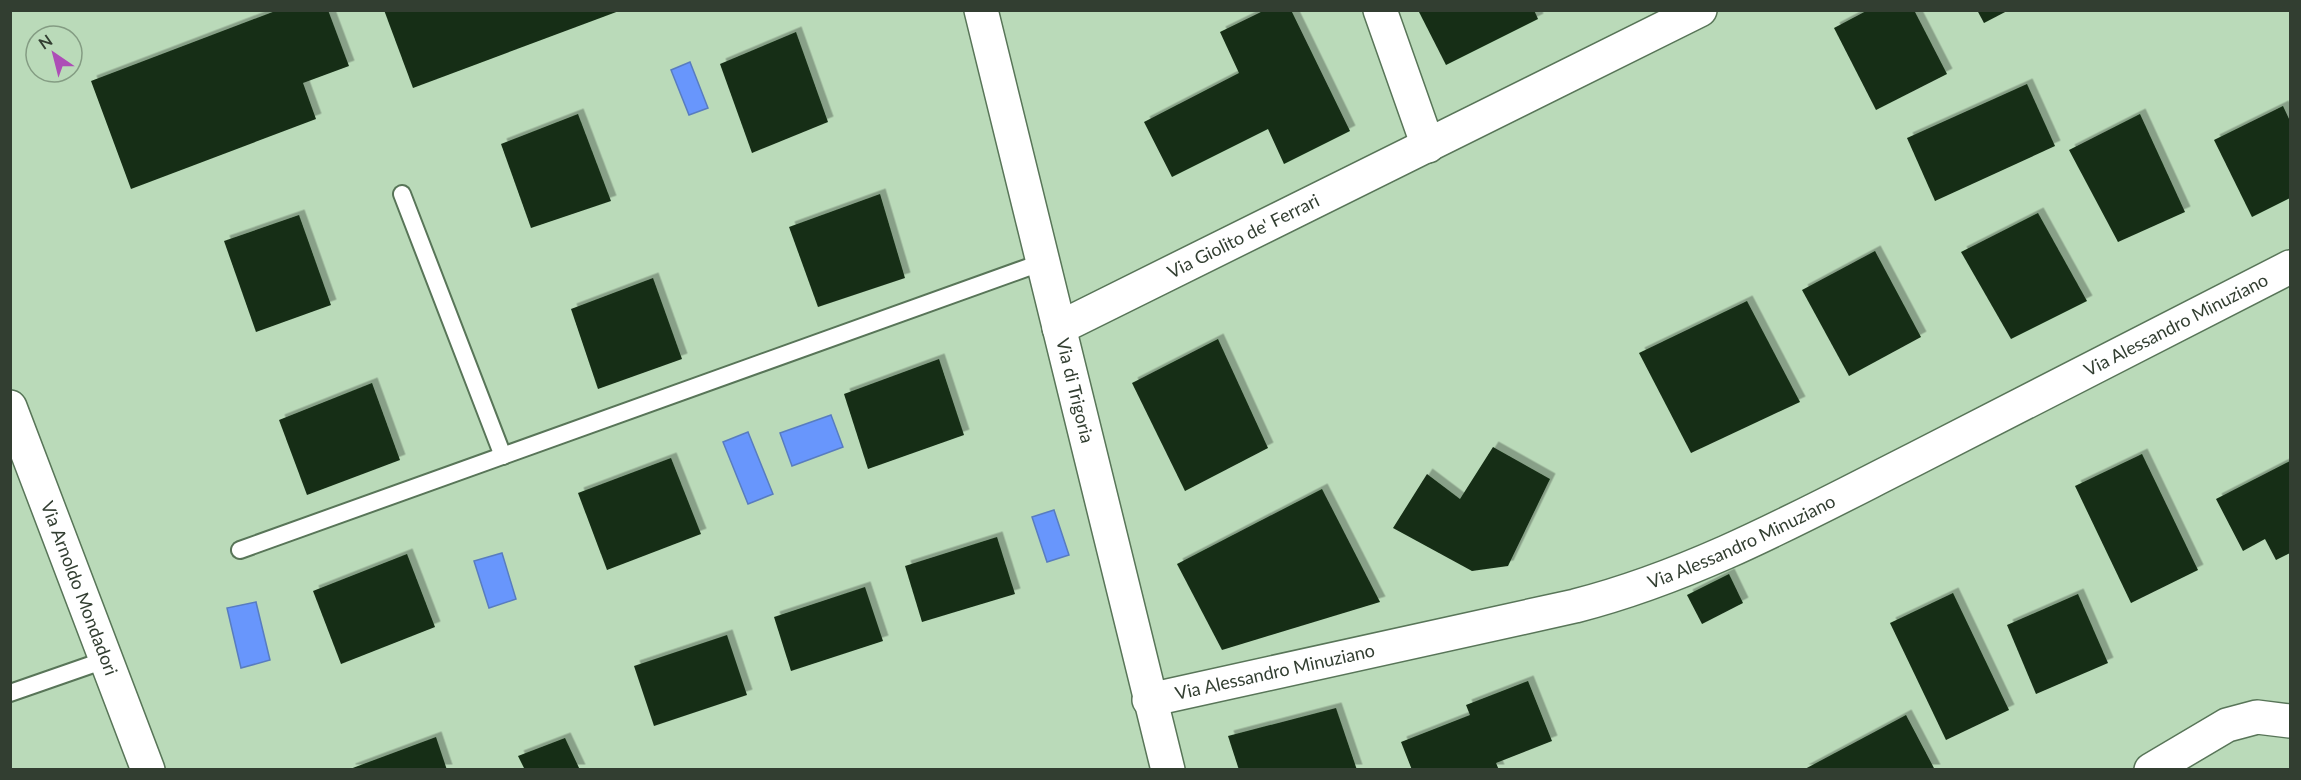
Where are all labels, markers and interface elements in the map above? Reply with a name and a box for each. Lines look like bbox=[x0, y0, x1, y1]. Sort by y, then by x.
north arrow bbox=[24, 24, 84, 84]
text: N bbox=[35, 30, 56, 53]
street label: Via Giolito de' Ferrari bbox=[1163, 189, 1323, 282]
street label: Via Alessandro Minuziano bbox=[2080, 268, 2272, 381]
street label: Via di Trigoria bbox=[1052, 336, 1099, 445]
street label: Via Alessandro Minuziano bbox=[1644, 489, 1839, 593]
street label: Via Arnoldo Mondadori bbox=[37, 498, 123, 678]
street label: Via Alessandro Minuziano bbox=[1173, 639, 1377, 704]

